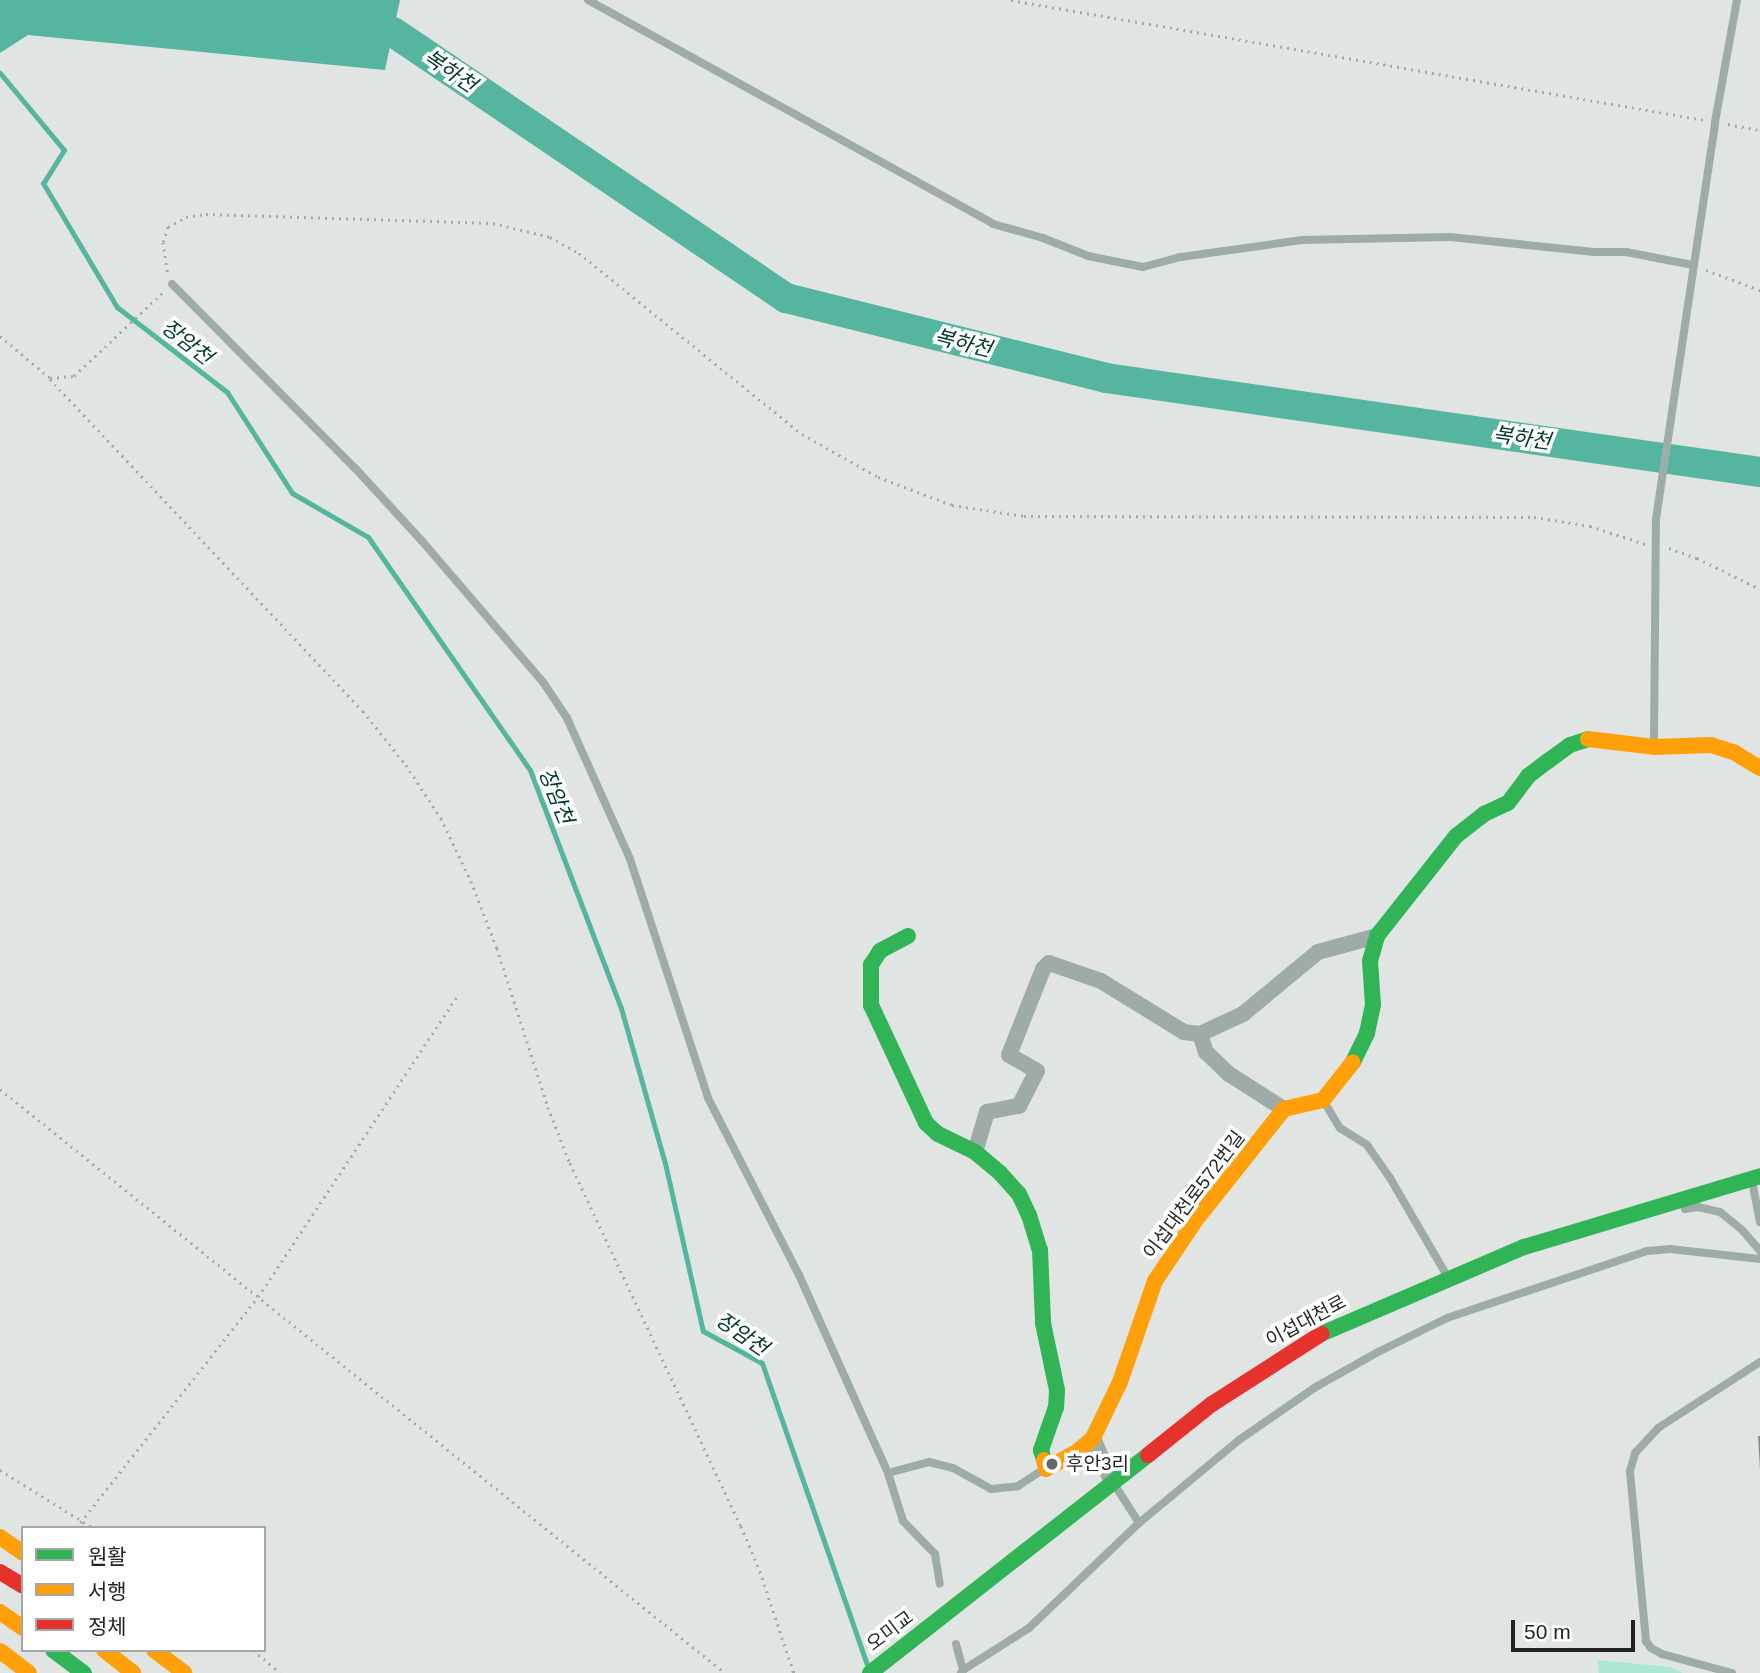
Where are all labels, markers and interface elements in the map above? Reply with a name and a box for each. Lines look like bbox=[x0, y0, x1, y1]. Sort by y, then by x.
water label: 복하천 bbox=[419, 44, 481, 98]
water label: 장암천 bbox=[156, 314, 218, 370]
water label: 복하천 bbox=[932, 324, 994, 362]
water label: 복하천 bbox=[1492, 421, 1552, 455]
water label: 장암천 bbox=[533, 764, 579, 828]
street label: 이섭대천로572번길 bbox=[1139, 1127, 1249, 1263]
street label: 이섭대천로 bbox=[1262, 1290, 1350, 1352]
water label: 장암천 bbox=[711, 1307, 773, 1361]
place label: 후안3리 bbox=[1066, 1453, 1129, 1475]
marker: 후안3리 bbox=[1044, 1456, 1060, 1472]
legend bbox=[21, 1526, 266, 1652]
text: 원활 bbox=[88, 1545, 127, 1568]
text: 서행 bbox=[88, 1580, 127, 1603]
street label: 오미교 bbox=[862, 1606, 918, 1656]
scale bar bbox=[1515, 1606, 1639, 1650]
text: 정체 bbox=[88, 1615, 127, 1638]
text: 50 m bbox=[1524, 1620, 1571, 1643]

